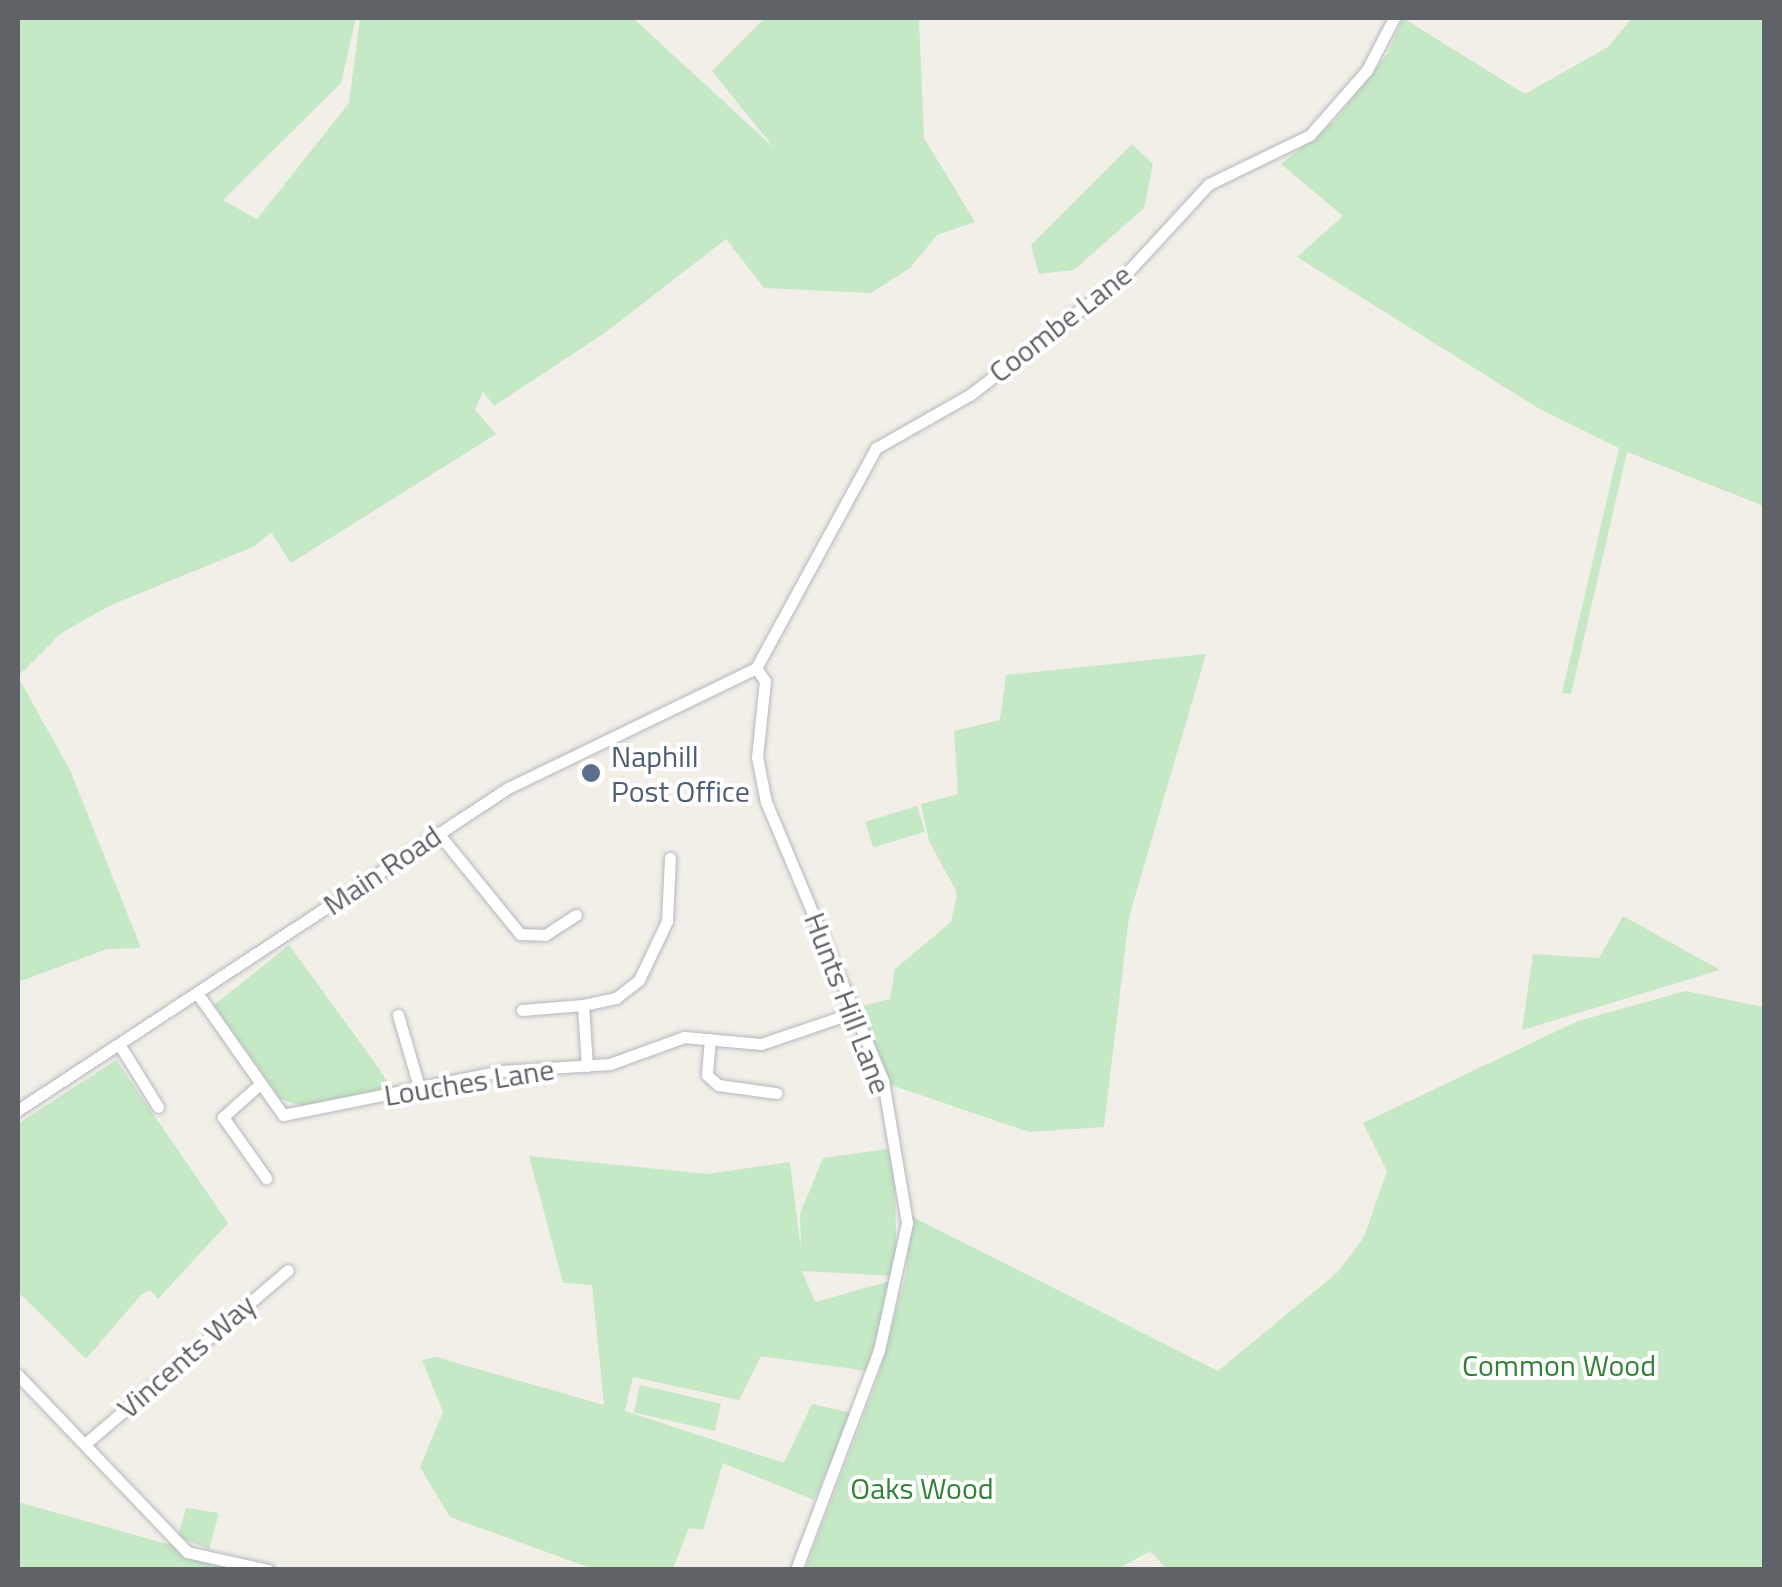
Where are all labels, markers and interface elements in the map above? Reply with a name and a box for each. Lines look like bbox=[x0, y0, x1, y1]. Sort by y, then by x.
street label: Coombe Lane bbox=[982, 256, 1138, 390]
place label: Naphill Post Office bbox=[611, 738, 750, 808]
marker: Naphill Post Office bbox=[580, 762, 602, 784]
street label: Main Road bbox=[316, 817, 448, 923]
street label: Hunts Hill Lane bbox=[797, 907, 899, 1099]
street label: Louches Lane bbox=[381, 1051, 557, 1113]
street label: Vincents Way bbox=[110, 1286, 262, 1426]
park label: Common Wood bbox=[1462, 1347, 1656, 1383]
park label: Oaks Wood bbox=[850, 1470, 994, 1506]

